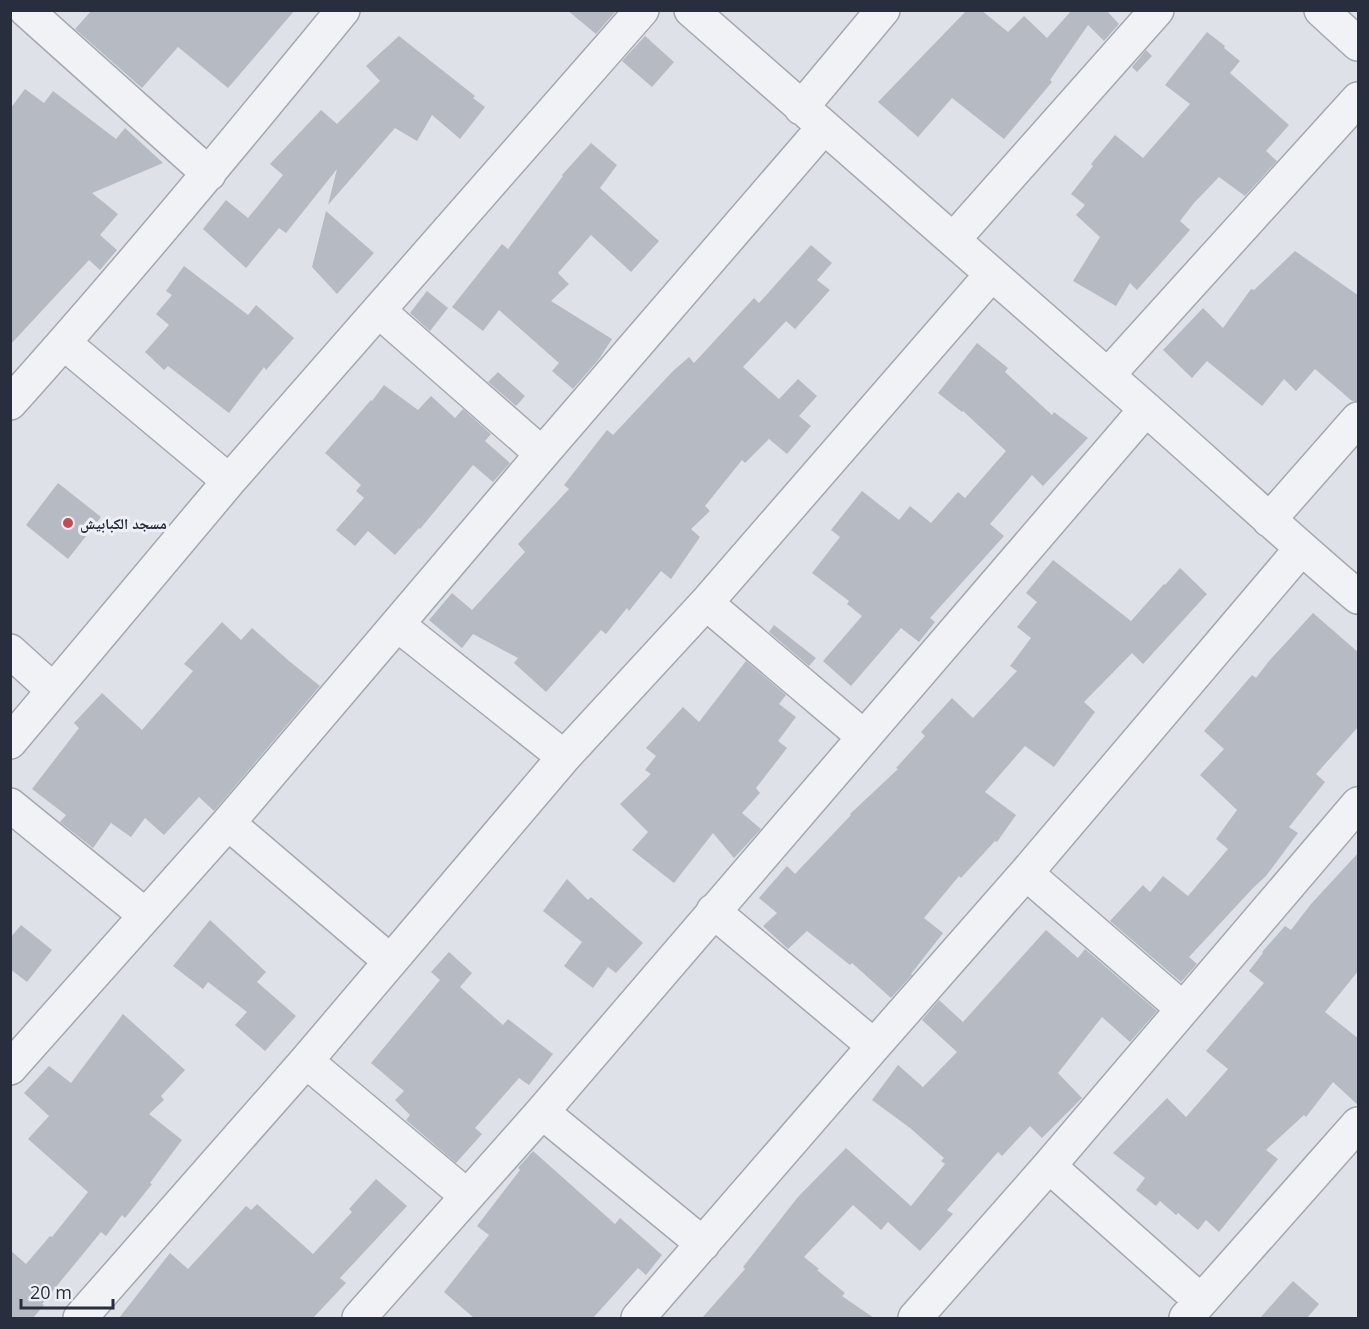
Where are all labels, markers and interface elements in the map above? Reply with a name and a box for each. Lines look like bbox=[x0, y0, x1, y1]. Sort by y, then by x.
place label: مسجد الكبابيش bbox=[80, 513, 167, 533]
marker: مسجد الكبابيش bbox=[61, 516, 75, 530]
scale bar bbox=[21, 1272, 112, 1310]
text: 20 m bbox=[30, 1280, 72, 1304]

